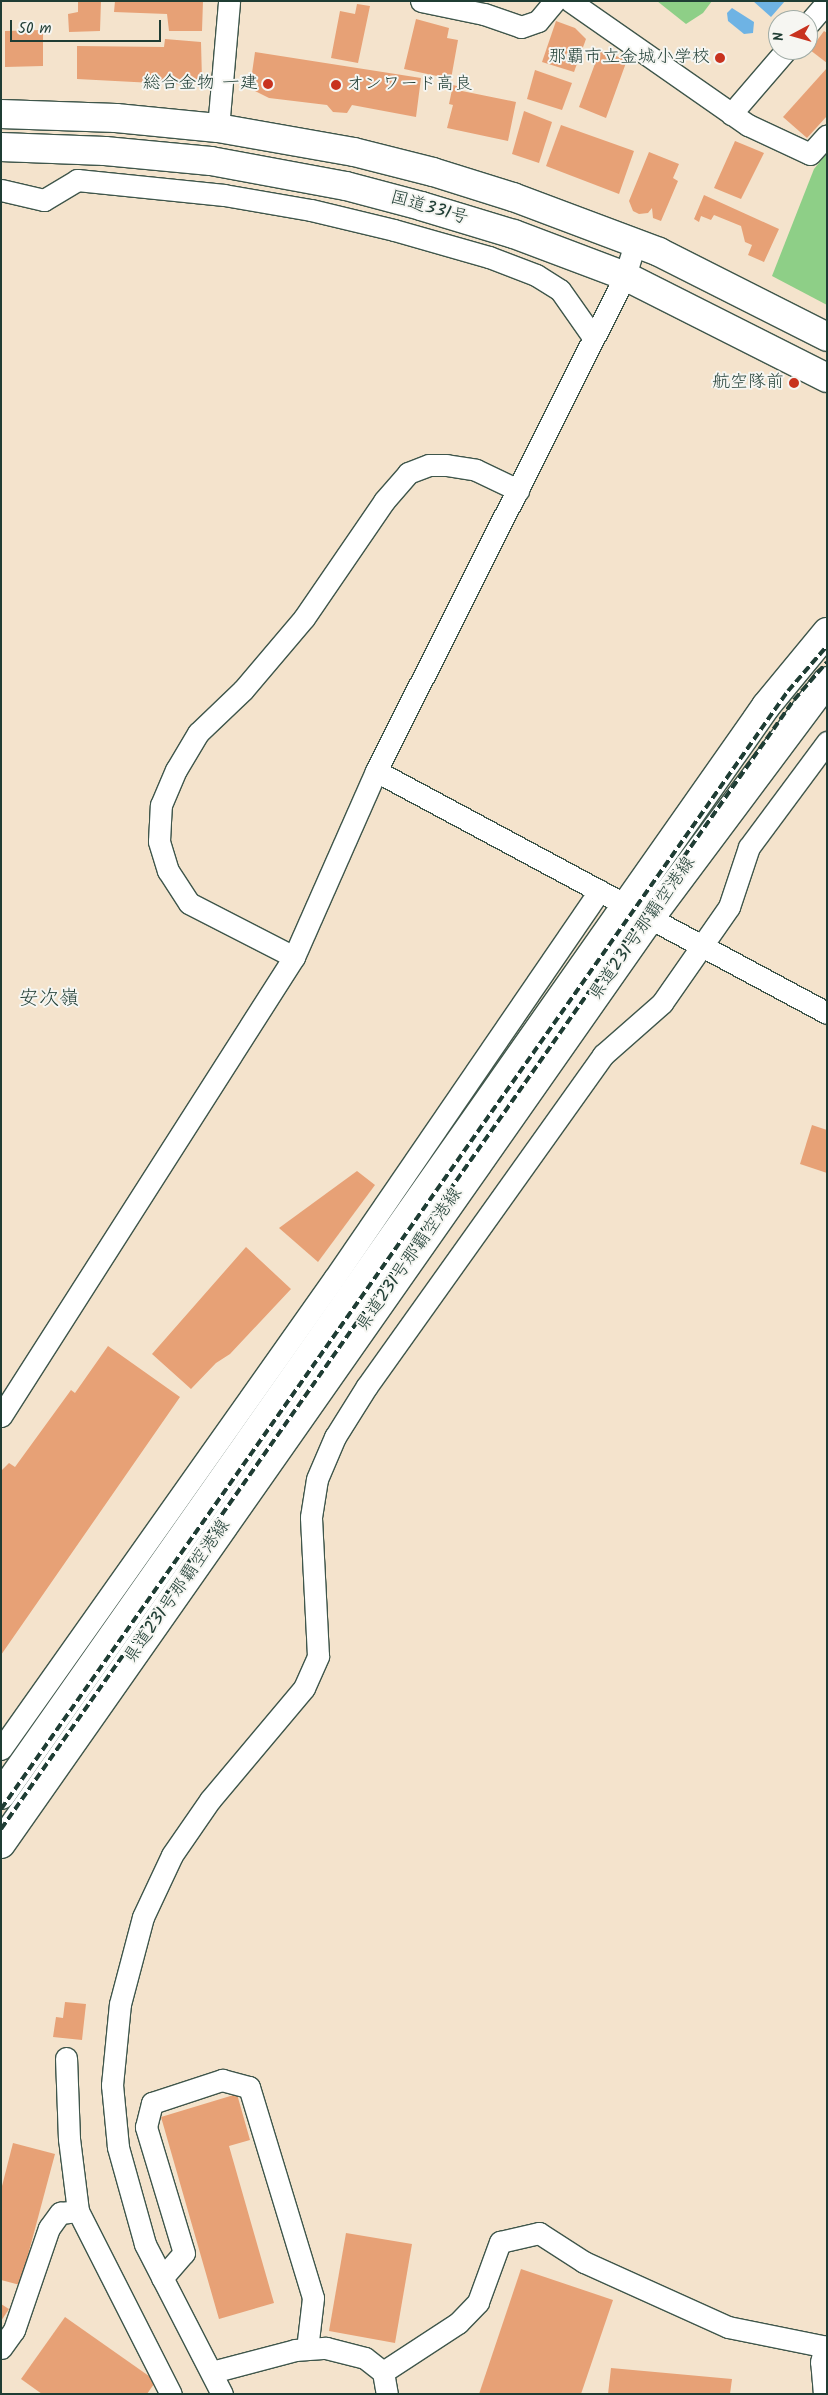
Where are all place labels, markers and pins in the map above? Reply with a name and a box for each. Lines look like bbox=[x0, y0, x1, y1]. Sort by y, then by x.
place label: 那覇市立金城小学校 bbox=[548, 47, 710, 69]
marker: 那覇市立金城小学校 bbox=[714, 52, 726, 64]
place label: 総合金物 一建 bbox=[143, 73, 258, 95]
place label: オンワード高良 bbox=[346, 74, 472, 96]
marker: 総合金物 一建 bbox=[262, 78, 274, 90]
marker: オンワード高良 bbox=[330, 79, 342, 91]
place label: 航空隊前 bbox=[712, 372, 784, 394]
marker: 航空隊前 bbox=[788, 377, 800, 389]

